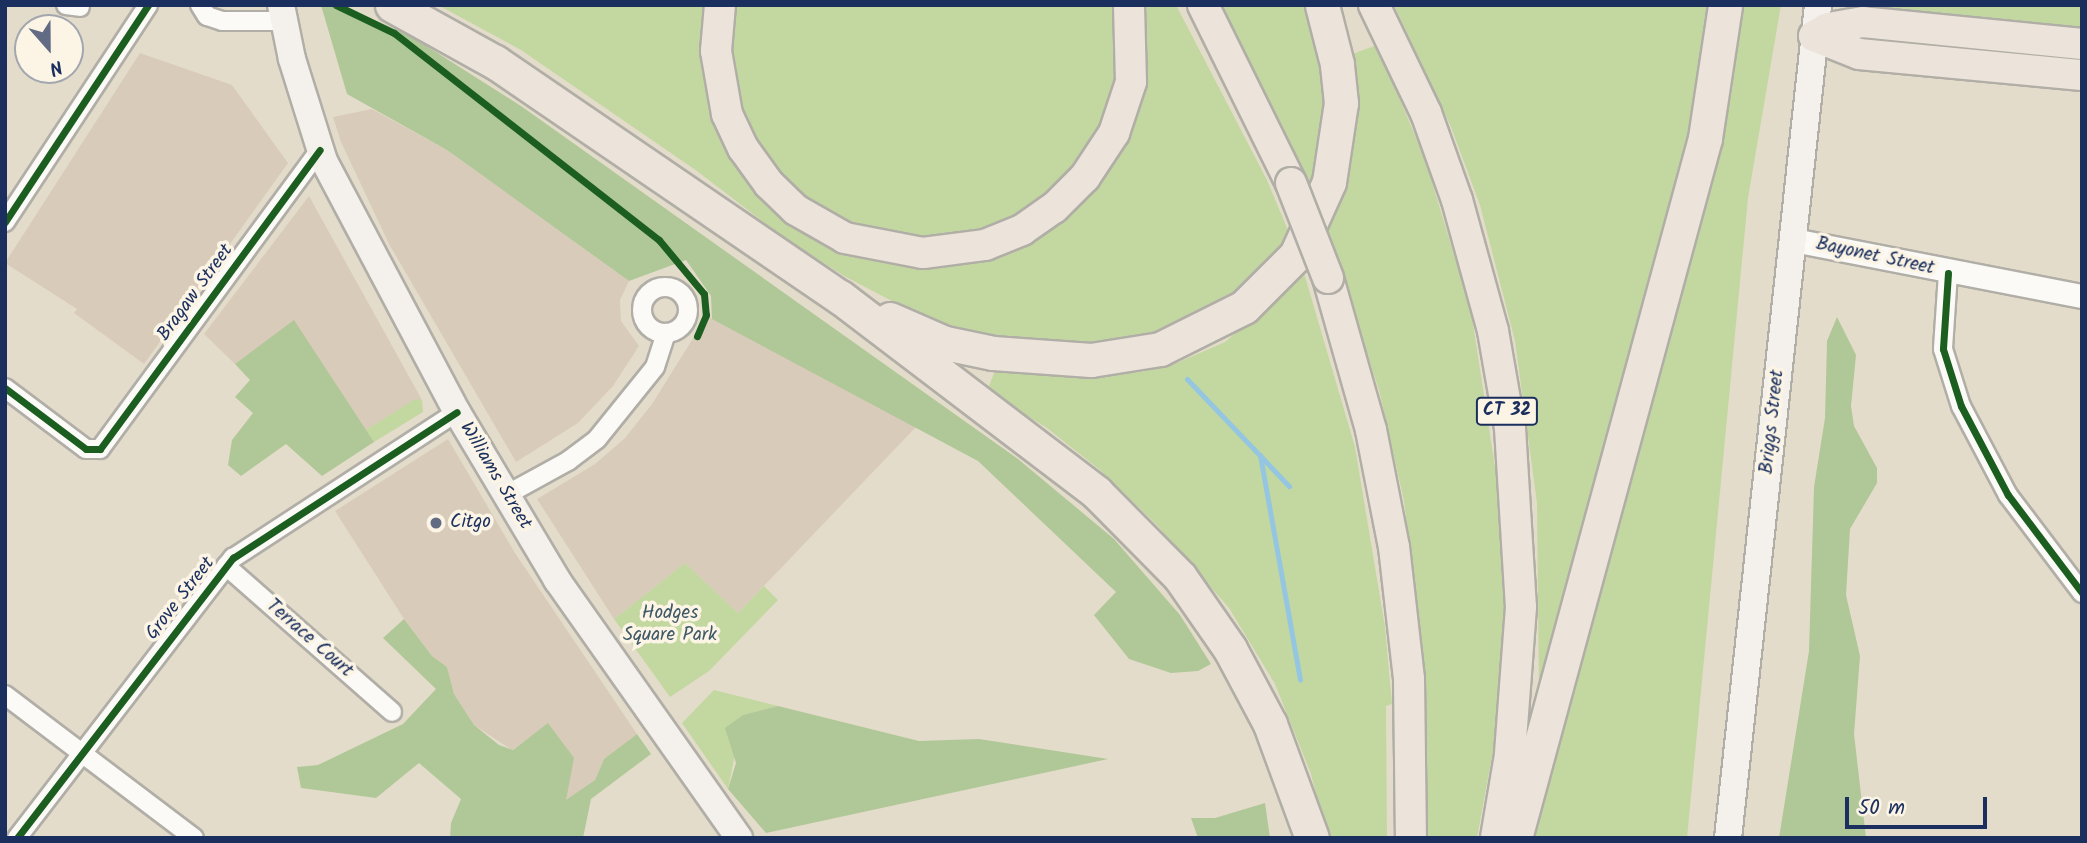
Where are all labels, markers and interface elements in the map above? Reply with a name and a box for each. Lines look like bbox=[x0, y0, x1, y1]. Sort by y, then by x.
north arrow bbox=[14, 14, 84, 84]
text: N bbox=[45, 51, 67, 83]
street label: Bayonet Street bbox=[1814, 233, 1936, 281]
street label: Bragaw Street bbox=[153, 240, 239, 346]
street label: Briggs Street bbox=[1756, 369, 1790, 475]
road number: CT 32 bbox=[1476, 396, 1538, 426]
street label: Williams Street bbox=[454, 418, 536, 534]
place label: Citgo bbox=[450, 512, 491, 534]
marker: Citgo bbox=[428, 515, 444, 531]
street label: Grove Street bbox=[142, 553, 220, 645]
street label: Terrace Court bbox=[261, 595, 357, 683]
park label: Hodges Square Park bbox=[623, 603, 717, 647]
scale bar bbox=[1849, 784, 1991, 828]
text: 50 m bbox=[1858, 792, 1905, 825]

